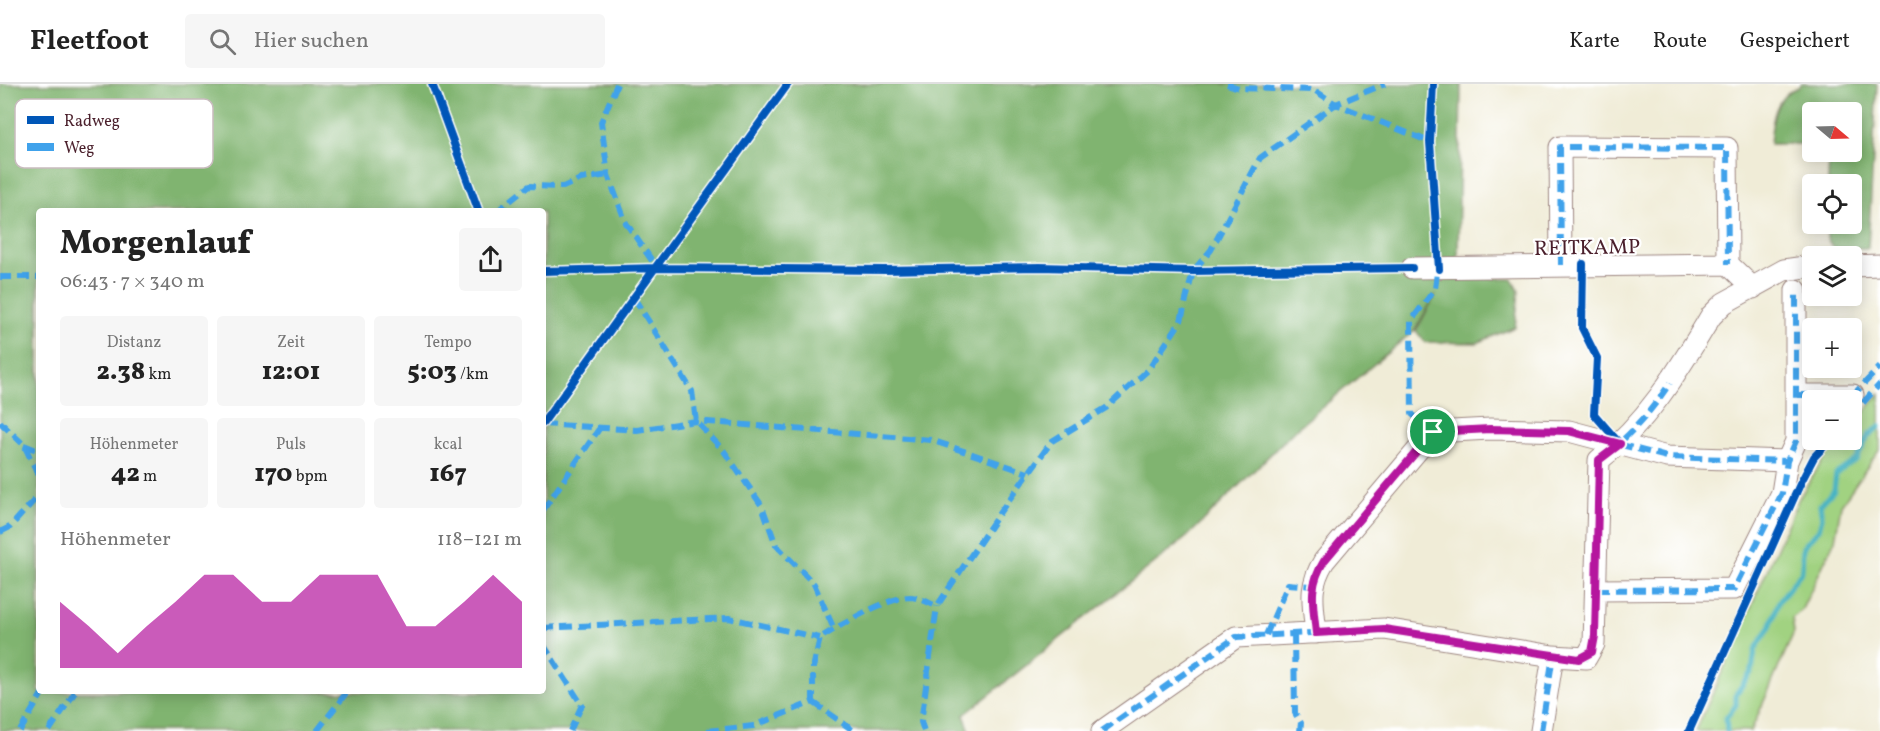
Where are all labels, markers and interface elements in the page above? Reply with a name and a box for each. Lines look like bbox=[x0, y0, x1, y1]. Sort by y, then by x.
search box bbox=[185, 14, 605, 68]
text: Fleetfoot bbox=[30, 22, 149, 61]
icon: search bbox=[206, 25, 239, 58]
text: Hier suchen bbox=[254, 26, 369, 57]
text: Karte bbox=[1569, 27, 1620, 56]
text: Route bbox=[1653, 27, 1707, 56]
text: Gespeichert bbox=[1740, 27, 1850, 56]
legend bbox=[15, 99, 213, 168]
north arrow bbox=[1802, 102, 1862, 162]
map controls bbox=[1802, 102, 1862, 450]
text: Radweg bbox=[64, 111, 120, 133]
text: Weg bbox=[64, 138, 95, 160]
button: locate bbox=[1802, 174, 1862, 234]
text: Morgenlauf bbox=[60, 222, 251, 268]
button: share bbox=[459, 228, 522, 291]
street label: REITKAMP bbox=[1534, 233, 1640, 264]
button: layers bbox=[1802, 246, 1862, 306]
text: 06:43 · 7 × 340 m bbox=[60, 268, 205, 296]
button: + bbox=[1802, 318, 1862, 378]
text: Distanz bbox=[107, 332, 161, 354]
text: Zeit bbox=[277, 332, 305, 354]
text: Tempo bbox=[424, 332, 472, 354]
text: 2.38 bbox=[97, 354, 145, 390]
text: 12:01 bbox=[262, 354, 320, 390]
text: 5:03 bbox=[407, 354, 457, 390]
text: km bbox=[145, 364, 171, 386]
text: /km bbox=[457, 364, 489, 386]
button: − bbox=[1802, 390, 1862, 450]
pin bbox=[1407, 406, 1458, 457]
icon: arrive bbox=[1416, 415, 1449, 448]
text: Höhenmeter bbox=[90, 434, 178, 456]
text: Puls bbox=[276, 434, 306, 456]
text: kcal bbox=[434, 434, 462, 456]
text: 42 bbox=[111, 456, 140, 492]
text: 170 bbox=[254, 456, 292, 492]
text: 167 bbox=[429, 456, 467, 492]
text: m bbox=[140, 466, 157, 488]
text: bpm bbox=[292, 466, 328, 488]
text: Höhenmeter bbox=[60, 526, 171, 554]
text: 118–121 m bbox=[437, 526, 522, 554]

